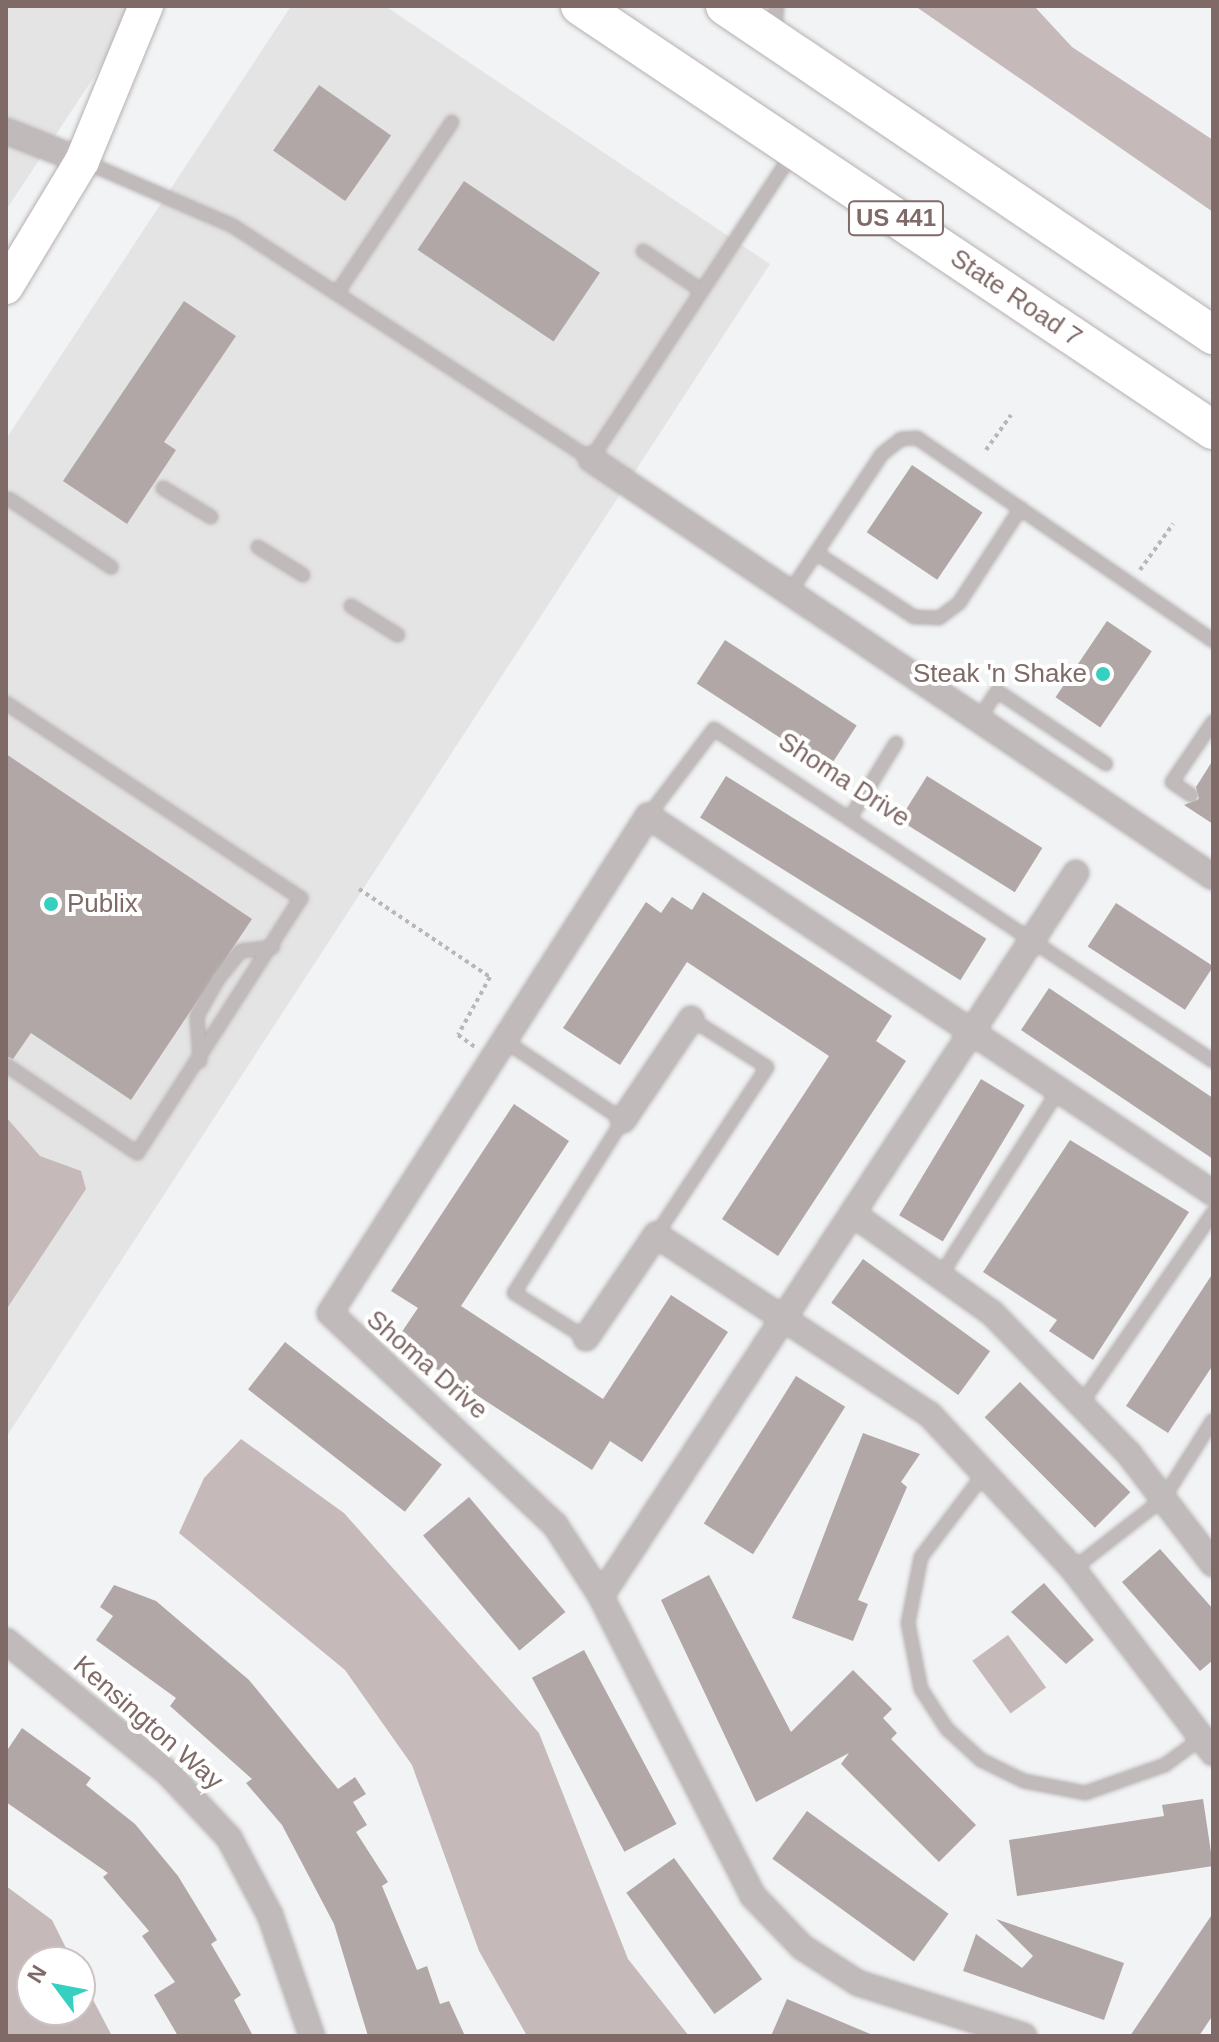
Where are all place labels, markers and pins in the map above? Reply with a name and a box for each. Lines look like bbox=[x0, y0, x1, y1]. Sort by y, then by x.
place label: Steak 'n Shake bbox=[913, 658, 1087, 690]
marker: Steak 'n Shake bbox=[1094, 665, 1112, 683]
place label: Publix bbox=[67, 888, 138, 920]
marker: Publix bbox=[42, 895, 60, 913]

